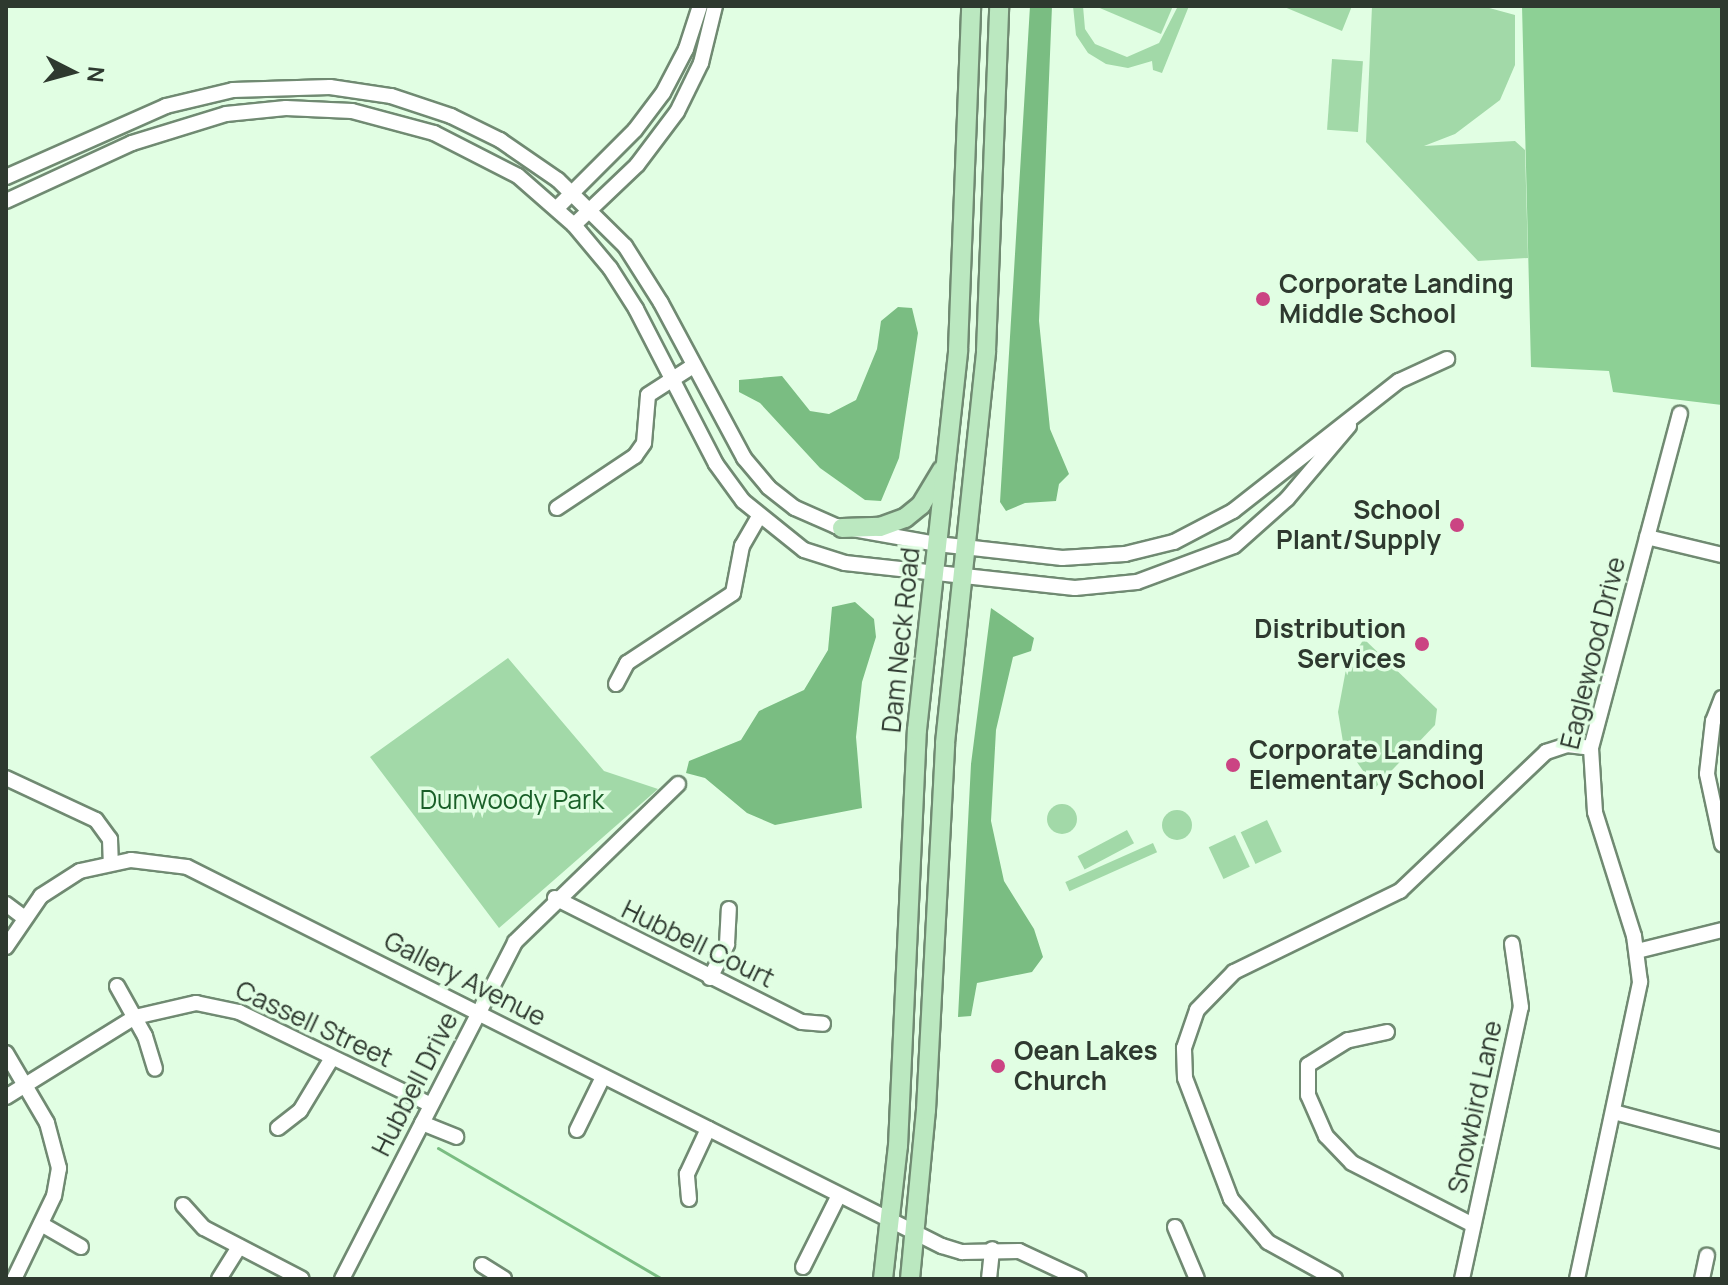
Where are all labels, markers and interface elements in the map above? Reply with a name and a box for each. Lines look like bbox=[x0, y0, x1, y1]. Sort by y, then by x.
north arrow bbox=[32, 32, 112, 112]
text: N bbox=[80, 65, 112, 84]
place label: Corporate Landing Middle School bbox=[1279, 268, 1514, 330]
marker: Corporate Landing Middle School bbox=[1254, 290, 1272, 308]
place label: School Plant/Supply bbox=[1276, 494, 1441, 556]
marker: School Plant/Supply bbox=[1448, 516, 1466, 534]
street label: Dam Neck Road bbox=[876, 546, 926, 734]
street label: Eaglewood Drive bbox=[1554, 554, 1632, 752]
place label: Distribution Services bbox=[1254, 613, 1406, 674]
marker: Distribution Services bbox=[1413, 635, 1431, 653]
place label: Corporate Landing Elementary School bbox=[1249, 734, 1485, 796]
marker: Corporate Landing Elementary School bbox=[1224, 756, 1242, 774]
park label: Dunwoody Park bbox=[420, 784, 604, 816]
street label: Hubbell Court bbox=[617, 894, 779, 994]
street label: Gallery Avenue bbox=[379, 925, 551, 1033]
street label: Cassell Street bbox=[231, 974, 397, 1074]
street label: Hubbell Drive bbox=[365, 1007, 465, 1161]
street label: Snowbird Lane bbox=[1441, 1018, 1509, 1196]
place label: Oean Lakes Church bbox=[1014, 1035, 1158, 1096]
marker: Oean Lakes Church bbox=[989, 1057, 1007, 1075]

